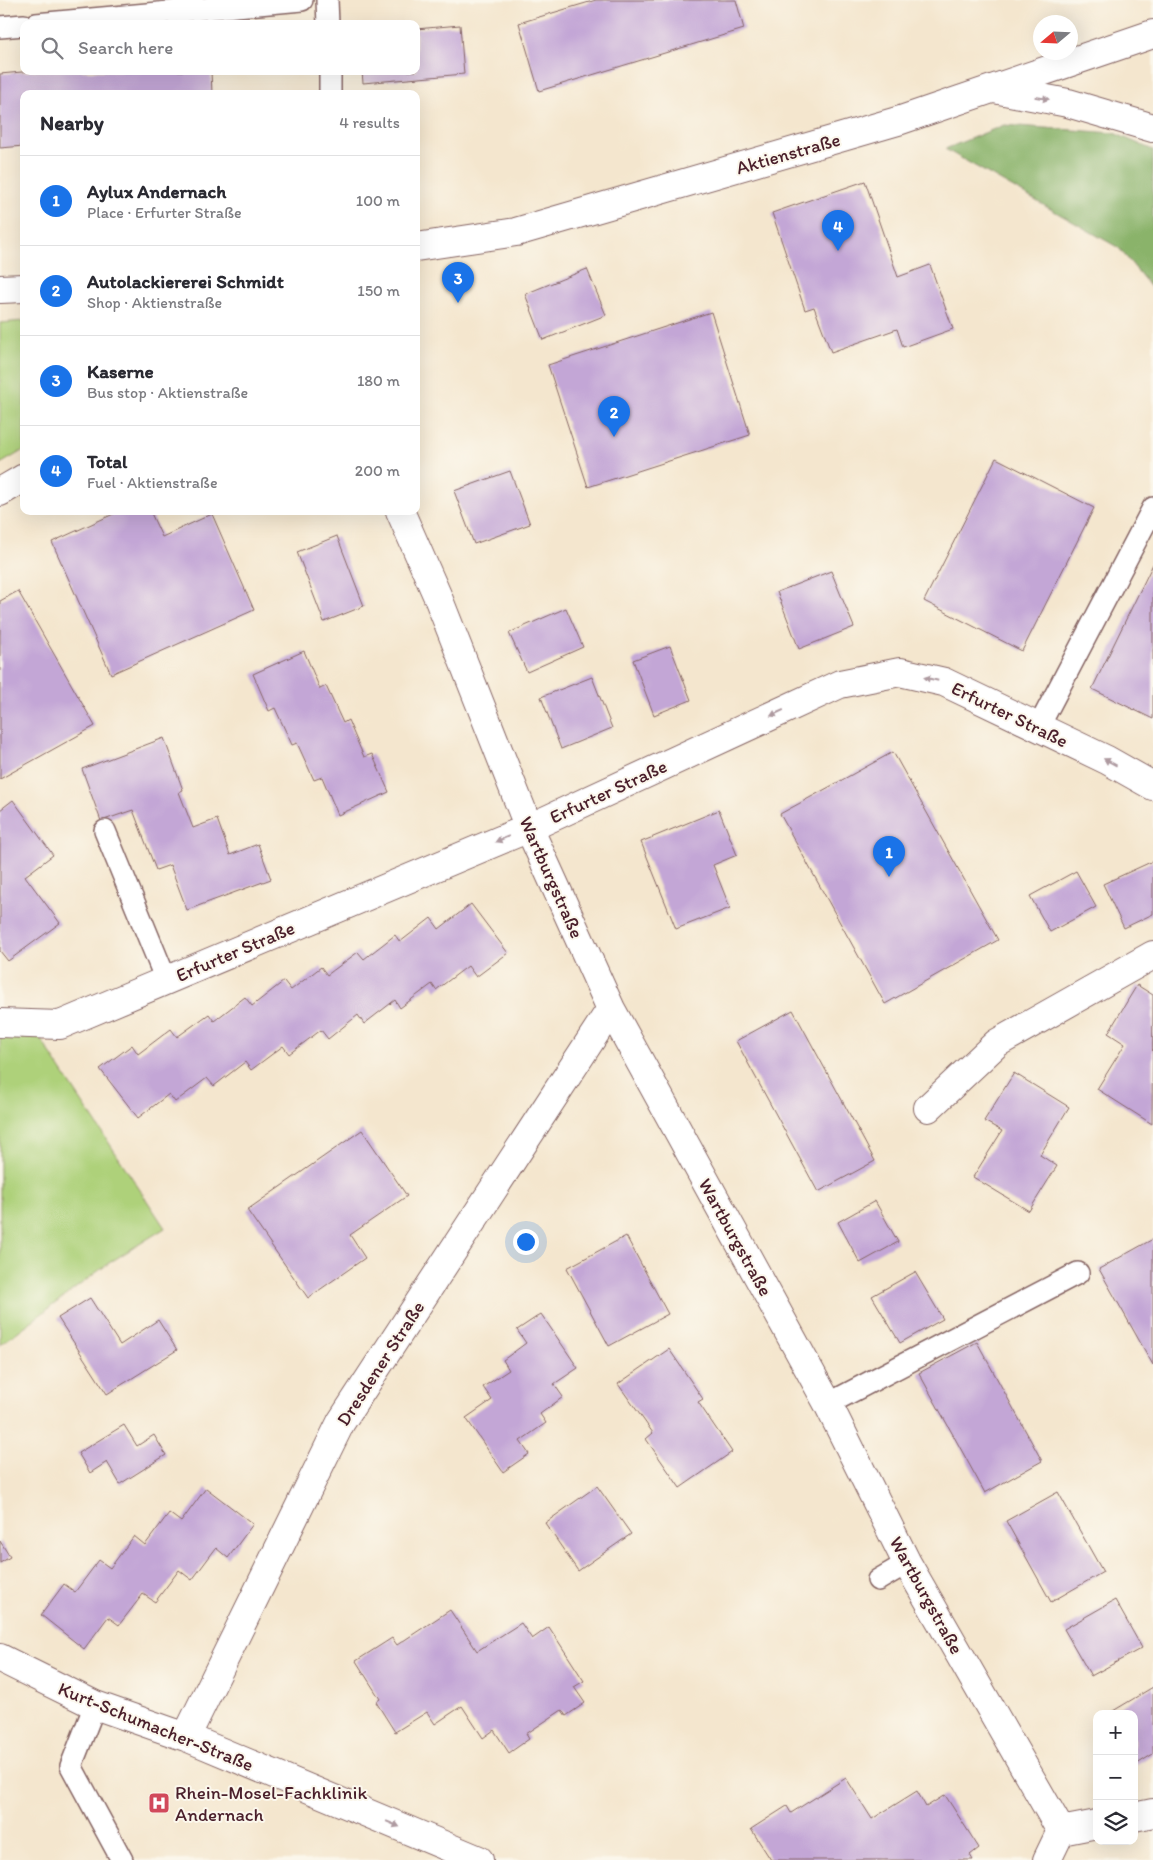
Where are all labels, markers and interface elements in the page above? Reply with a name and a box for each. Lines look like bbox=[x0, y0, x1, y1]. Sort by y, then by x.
north arrow bbox=[1033, 15, 1078, 60]
search box bbox=[20, 20, 420, 75]
icon: search bbox=[38, 34, 66, 62]
text: Search here bbox=[78, 36, 173, 59]
one-way arrow bbox=[1034, 94, 1050, 102]
text: Nearby bbox=[40, 110, 104, 135]
text: 4 results bbox=[339, 113, 400, 132]
street label: Aktienstraße bbox=[733, 128, 843, 179]
text: Aylux Andernach bbox=[87, 180, 226, 203]
text: 1 bbox=[52, 191, 60, 210]
text: 100 m bbox=[356, 191, 400, 210]
text: Place · Erfurter Straße bbox=[87, 203, 242, 222]
pin: 4 bbox=[822, 210, 854, 251]
pin: 3 bbox=[442, 262, 474, 303]
text: Autolackiererei Schmidt bbox=[87, 270, 284, 293]
text: 2 bbox=[52, 281, 60, 300]
text: 150 m bbox=[357, 281, 400, 300]
text: Shop · Aktienstraße bbox=[87, 293, 222, 312]
text: Kaserne bbox=[87, 360, 154, 383]
text: 3 bbox=[52, 371, 60, 390]
text: 180 m bbox=[357, 371, 400, 390]
text: Bus stop · Aktienstraße bbox=[87, 383, 248, 402]
pin: 2 bbox=[598, 396, 630, 437]
text: Total bbox=[87, 450, 127, 473]
text: 4 bbox=[51, 461, 61, 480]
text: 200 m bbox=[355, 461, 400, 480]
text: Fuel · Aktienstraße bbox=[87, 473, 218, 492]
one-way arrow bbox=[924, 675, 939, 683]
street label: Erfurter Straße bbox=[948, 676, 1072, 753]
one-way arrow bbox=[770, 709, 784, 717]
street label: Erfurter Straße bbox=[546, 754, 670, 829]
one-way arrow bbox=[1103, 758, 1118, 766]
street label: Wartburgstraße bbox=[514, 813, 589, 942]
one-way arrow bbox=[495, 835, 509, 843]
pin: 1 bbox=[873, 836, 905, 877]
street label: Erfurter Straße bbox=[172, 916, 298, 987]
street label: Wartburgstraße bbox=[694, 1174, 777, 1300]
your location bbox=[513, 1229, 539, 1255]
street label: Dresdener Straße bbox=[331, 1297, 429, 1430]
street label: Wartburgstraße bbox=[885, 1532, 968, 1658]
street label: Kurt-Schumacher-Straße bbox=[55, 1677, 257, 1776]
map controls bbox=[1093, 1710, 1138, 1845]
button: + bbox=[1093, 1710, 1138, 1755]
button: − bbox=[1093, 1755, 1138, 1800]
place label: Rhein-Mosel-Fachklinik Andernach bbox=[175, 1781, 367, 1826]
hospital icon: Rhein-Mosel-Fachklinik Andernach bbox=[147, 1791, 171, 1815]
button: layers bbox=[1093, 1800, 1138, 1845]
one-way arrow bbox=[386, 1820, 401, 1828]

